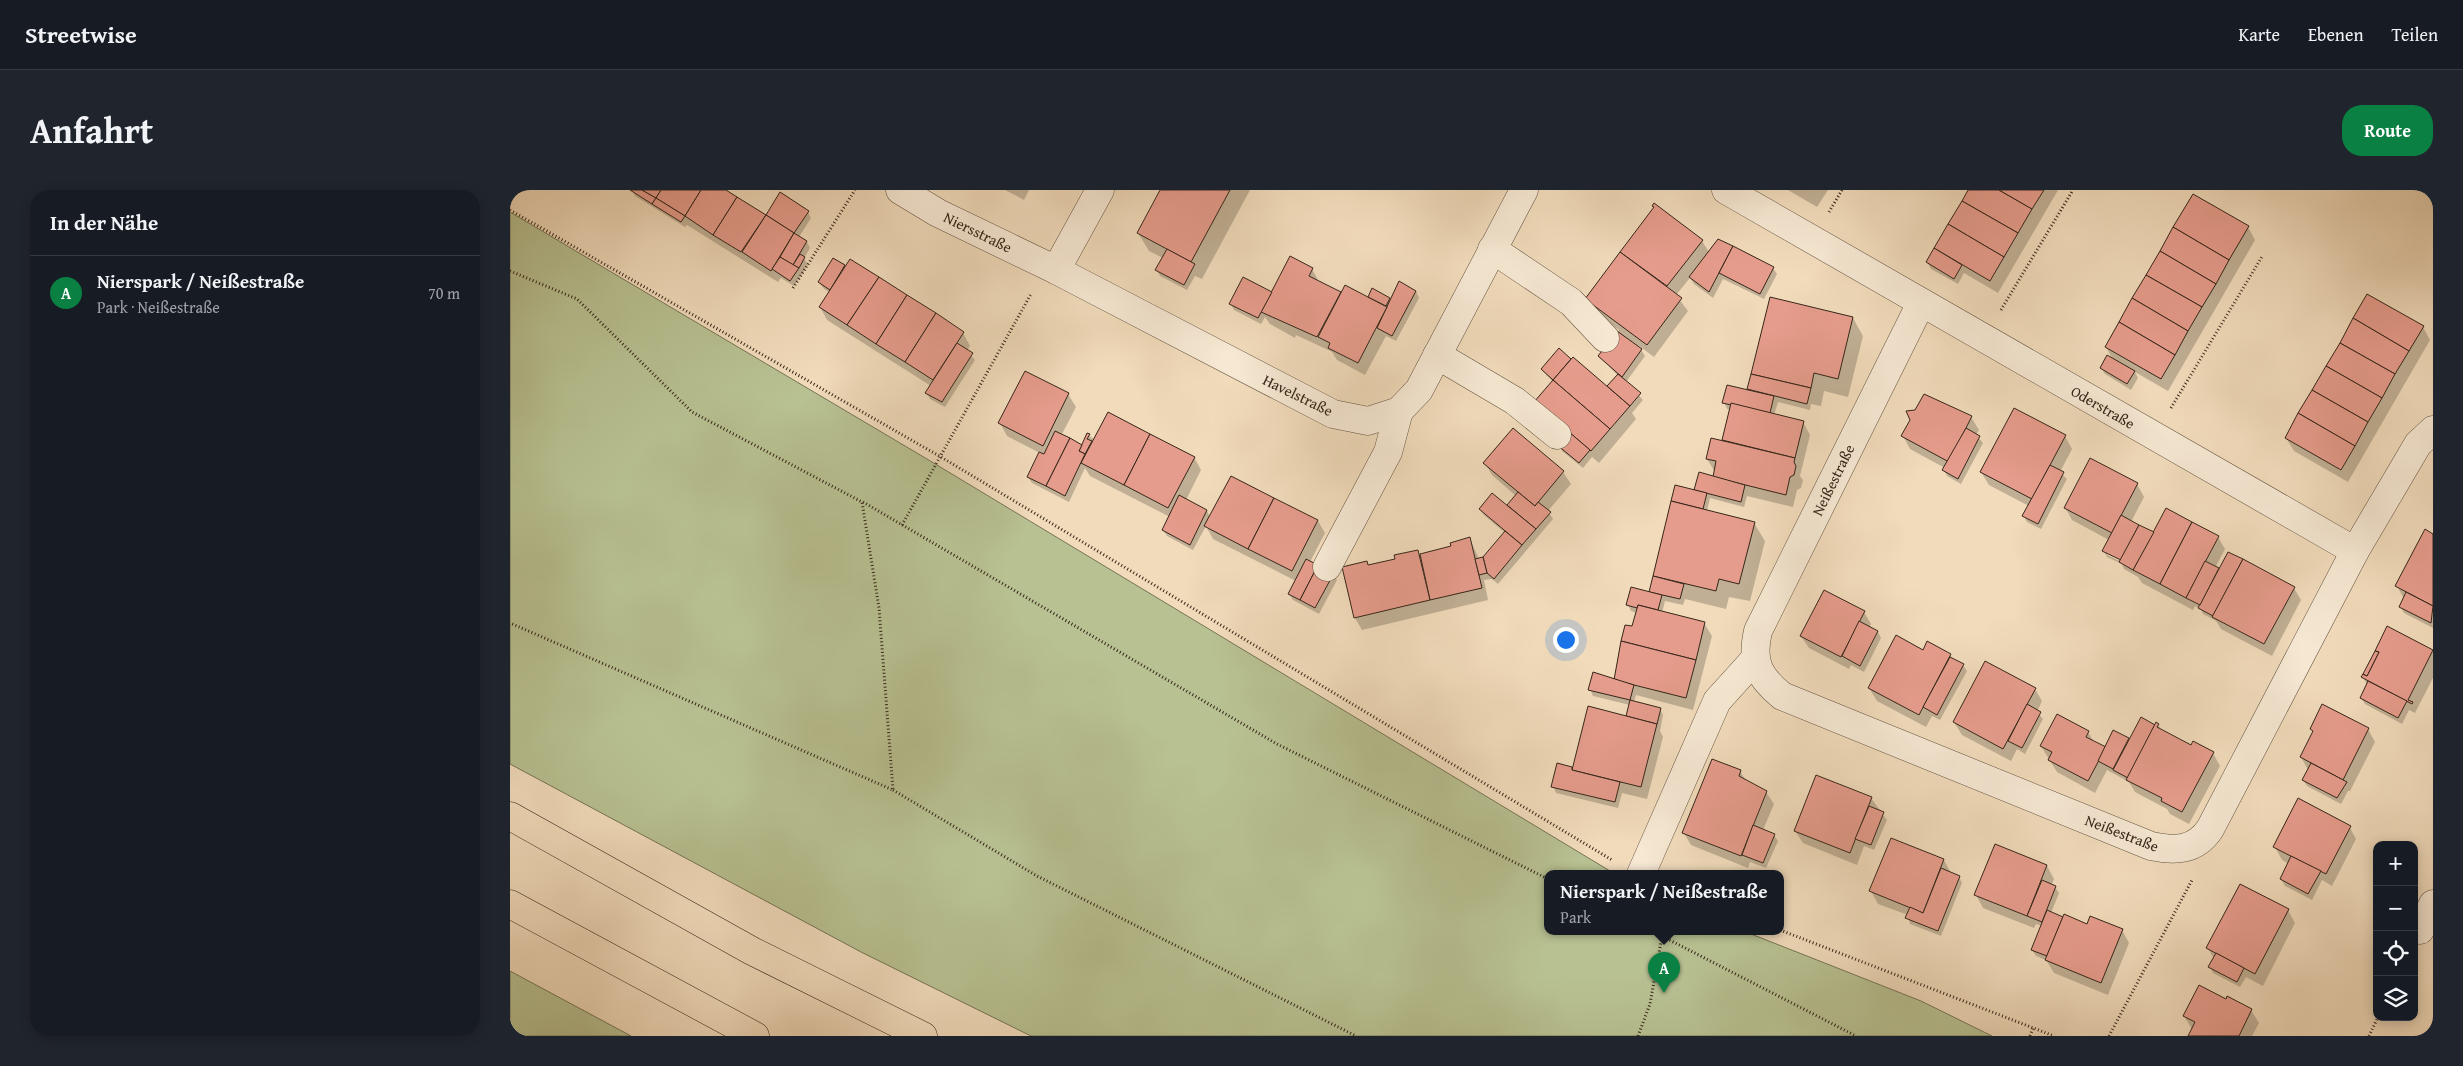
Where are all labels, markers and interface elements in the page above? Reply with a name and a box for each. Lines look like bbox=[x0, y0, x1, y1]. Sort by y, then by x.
text: Streetwise bbox=[25, 17, 137, 52]
text: Karte bbox=[2239, 21, 2280, 48]
text: Ebenen bbox=[2308, 21, 2364, 48]
text: Teilen bbox=[2392, 21, 2438, 48]
text: Anfahrt bbox=[30, 105, 153, 156]
button: Route bbox=[2342, 105, 2433, 156]
street label: Niersstraße bbox=[940, 206, 1016, 258]
text: In der Nähe bbox=[50, 207, 158, 238]
text: Nierspark / Neißestraße bbox=[97, 267, 304, 295]
text: A bbox=[61, 281, 71, 305]
text: 70 m bbox=[428, 281, 460, 305]
text: Park · Neißestraße bbox=[97, 295, 220, 319]
street label: Havelstraße bbox=[1260, 369, 1336, 421]
street label: Oderstraße bbox=[2067, 380, 2139, 434]
street label: Neißestraße bbox=[1807, 441, 1859, 519]
your location bbox=[1553, 627, 1579, 653]
street label: Neißestraße bbox=[2082, 809, 2162, 857]
map controls bbox=[2373, 841, 2418, 1021]
button: + bbox=[2373, 841, 2418, 886]
popup bbox=[1544, 870, 1784, 935]
text: Nierspark / Neißestraße bbox=[1560, 877, 1768, 905]
button: − bbox=[2373, 886, 2418, 931]
text: Park bbox=[1560, 905, 1591, 929]
button: locate bbox=[2373, 931, 2418, 976]
pin: A bbox=[1648, 952, 1680, 993]
button: layers bbox=[2373, 976, 2418, 1021]

